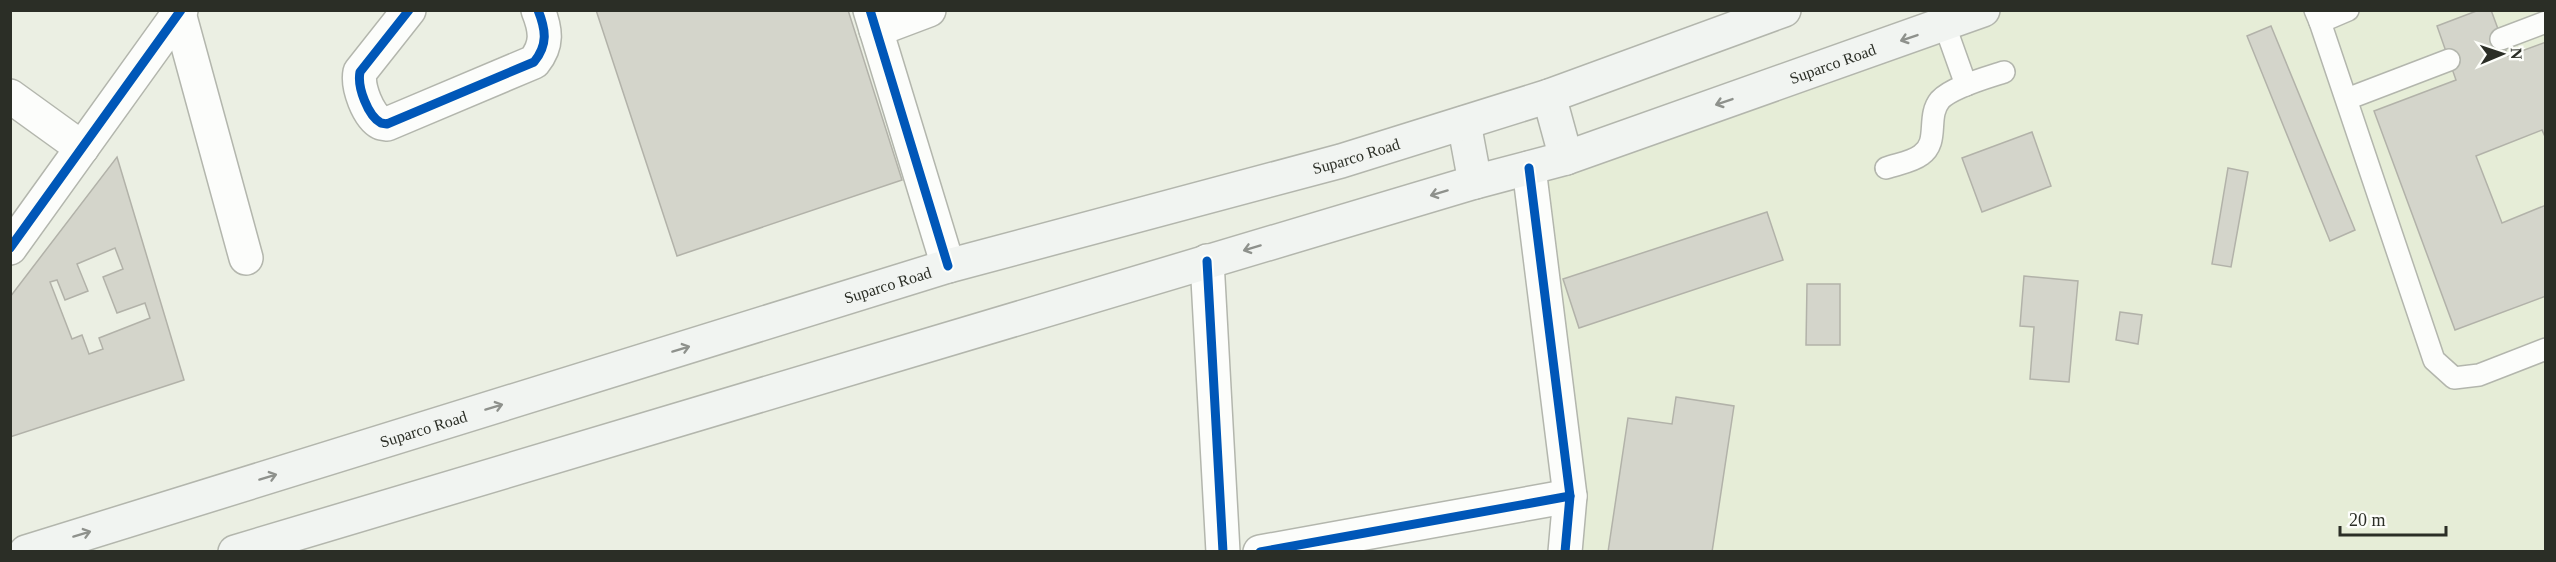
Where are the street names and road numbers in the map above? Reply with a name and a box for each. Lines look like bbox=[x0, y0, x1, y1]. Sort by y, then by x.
street label: Suparco Road bbox=[1787, 41, 1878, 87]
street label: Suparco Road bbox=[1311, 135, 1402, 177]
street label: Suparco Road bbox=[842, 264, 933, 307]
street label: Suparco Road bbox=[378, 408, 469, 451]

